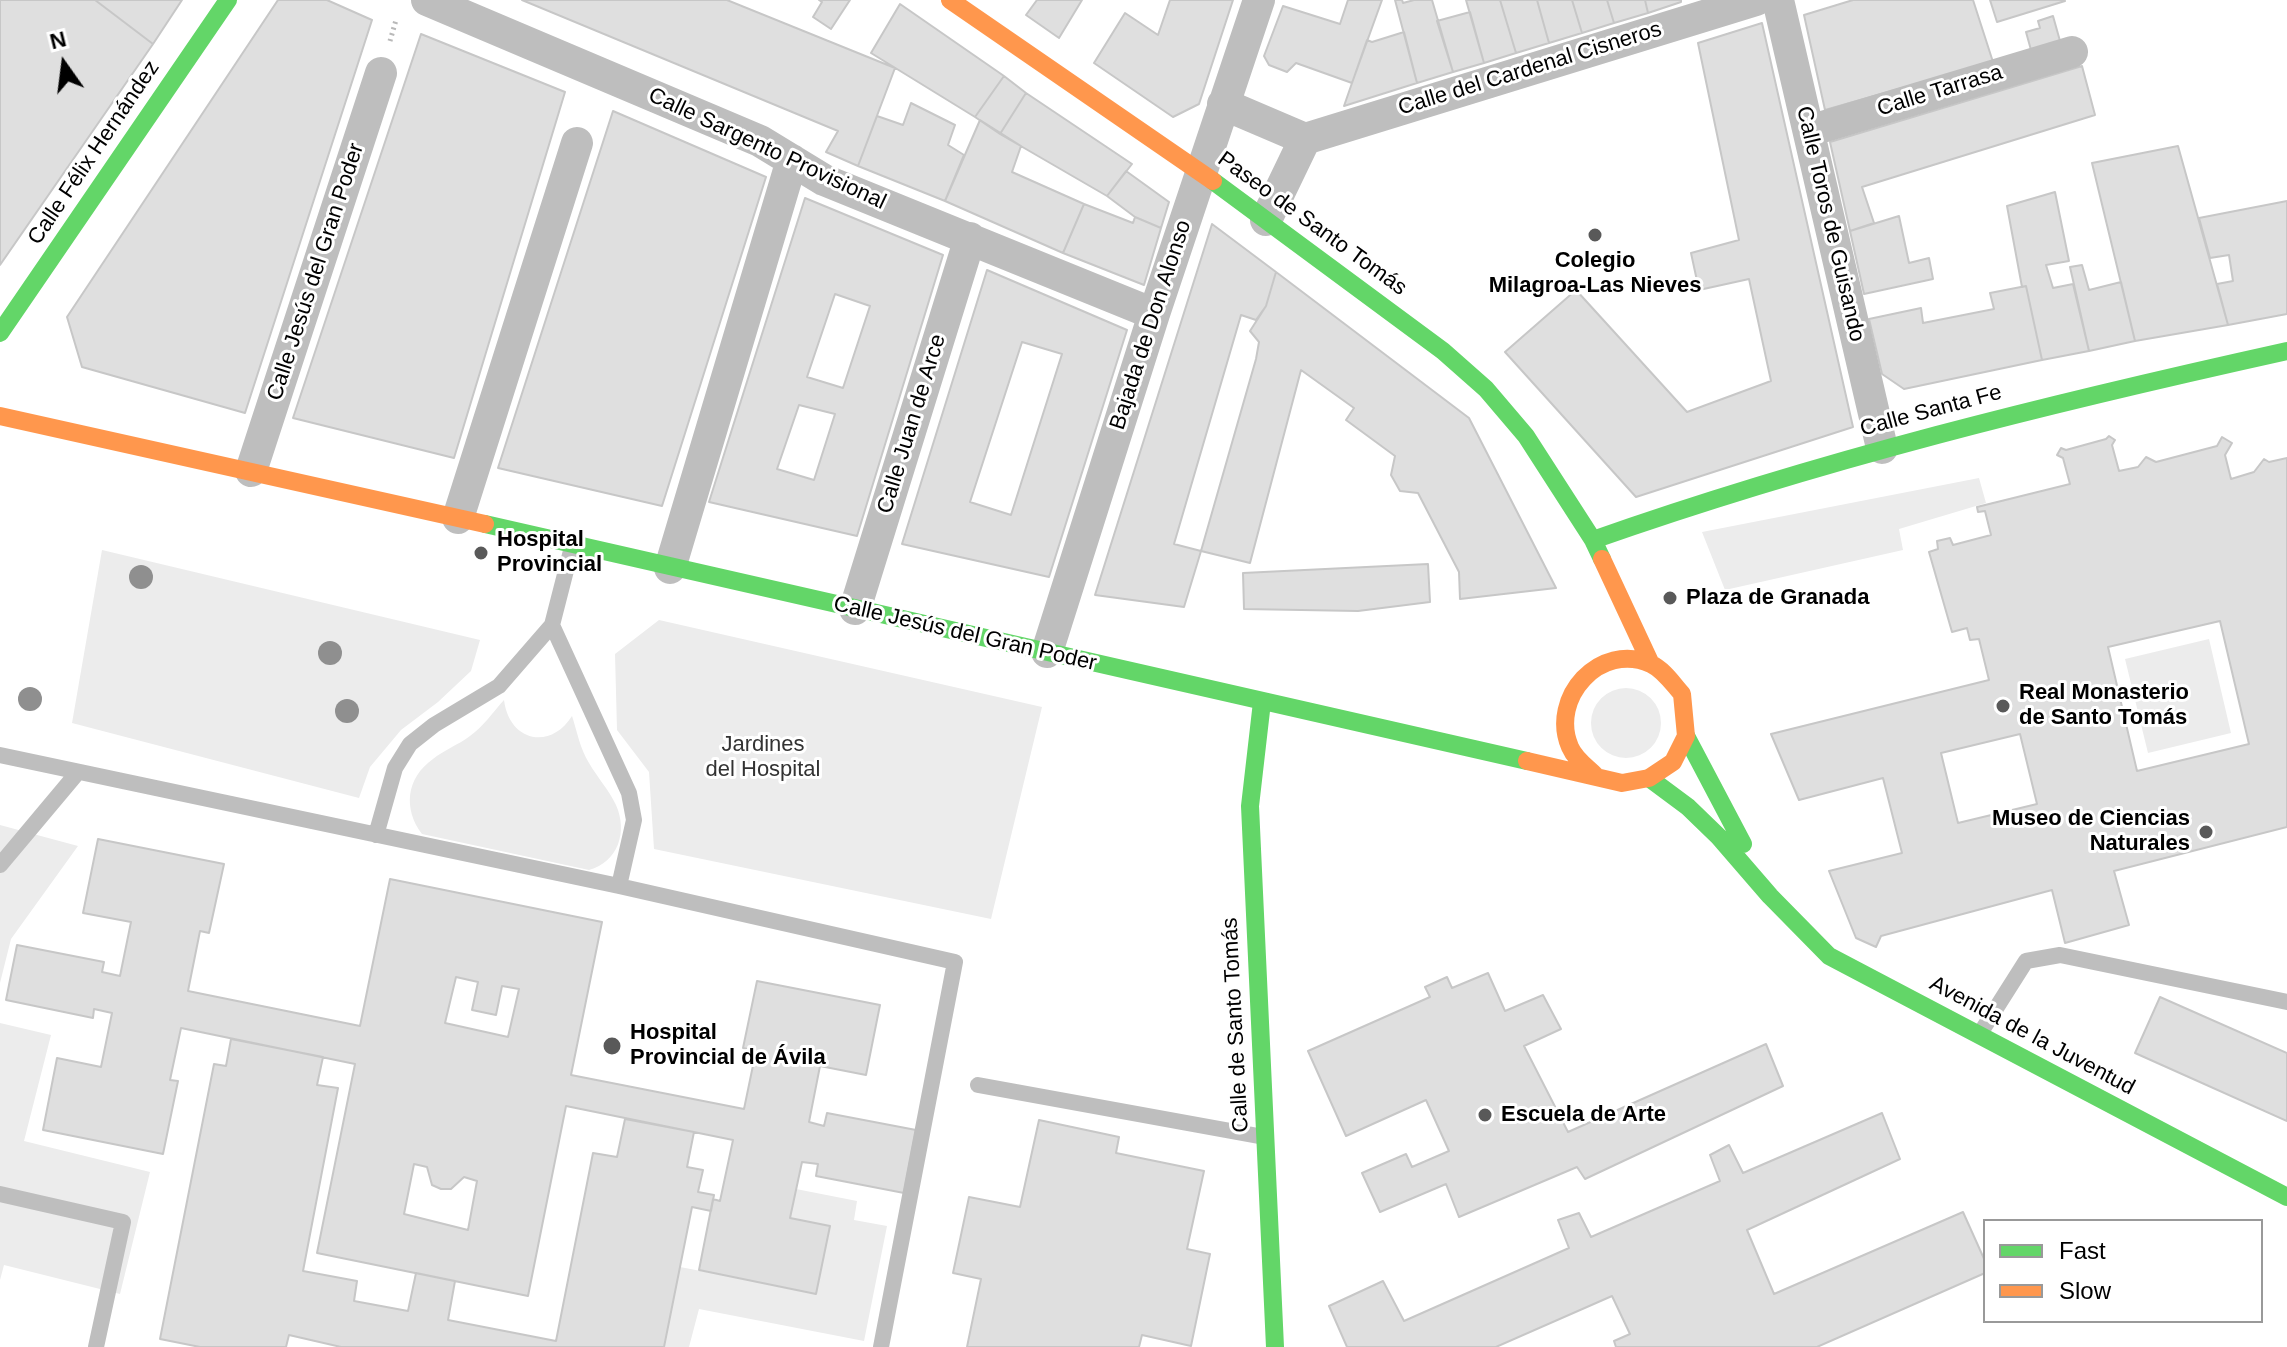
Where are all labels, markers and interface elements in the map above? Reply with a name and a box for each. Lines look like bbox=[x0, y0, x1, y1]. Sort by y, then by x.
street label: Calle del Cardenal Cisneros bbox=[1395, 16, 1665, 122]
north arrow bbox=[24, 24, 104, 104]
text: N bbox=[47, 26, 69, 54]
street label: Calle Félix Hernández bbox=[23, 56, 165, 250]
street label: Calle Tarrasa bbox=[1874, 59, 2006, 123]
street label: Calle Sargento Provisional bbox=[644, 82, 890, 216]
street label: Calle Toros de Guisando bbox=[1790, 104, 1870, 344]
street label: Calle Jesús del Gran Poder bbox=[262, 140, 370, 404]
street label: Paseo de Santo Tomás bbox=[1212, 146, 1412, 302]
street label: Bajada de Don Alonso bbox=[1105, 217, 1197, 433]
marker: Colegio Milagroa-Las Nieves bbox=[1586, 226, 1604, 244]
place label: Colegio Milagroa-Las Nieves bbox=[1489, 248, 1701, 300]
street label: Calle Juan de Arce bbox=[872, 331, 952, 517]
street label: Calle Santa Fe bbox=[1857, 379, 2005, 443]
place label: Hospital Provincial bbox=[497, 527, 602, 578]
marker: Hospital Provincial bbox=[472, 544, 490, 562]
place label: Plaza de Granada bbox=[1686, 585, 1869, 611]
marker: Plaza de Granada bbox=[1661, 589, 1679, 607]
street label: Calle Jesús del Gran Poder bbox=[831, 591, 1099, 677]
place label: Real Monasterio de Santo Tomás bbox=[2019, 680, 2189, 732]
marker: Real Monasterio de Santo Tomás bbox=[1994, 697, 2012, 715]
park label: Jardines del Hospital bbox=[706, 732, 820, 784]
place label: Museo de Ciencias Naturales bbox=[1992, 806, 2190, 858]
marker: Museo de Ciencias Naturales bbox=[2197, 823, 2215, 841]
street label: Calle de Santo Tomás bbox=[1217, 917, 1255, 1133]
street label: Avenida de la Juventud bbox=[1925, 971, 2139, 1101]
place label: Hospital Provincial de Ávila bbox=[630, 1020, 826, 1072]
marker: Hospital Provincial de Ávila bbox=[601, 1035, 623, 1057]
place label: Escuela de Arte bbox=[1501, 1102, 1666, 1128]
marker: Escuela de Arte bbox=[1476, 1106, 1494, 1124]
legend bbox=[1983, 1219, 2263, 1323]
text: Fast bbox=[2059, 1237, 2106, 1264]
text: Slow bbox=[2059, 1277, 2111, 1304]

